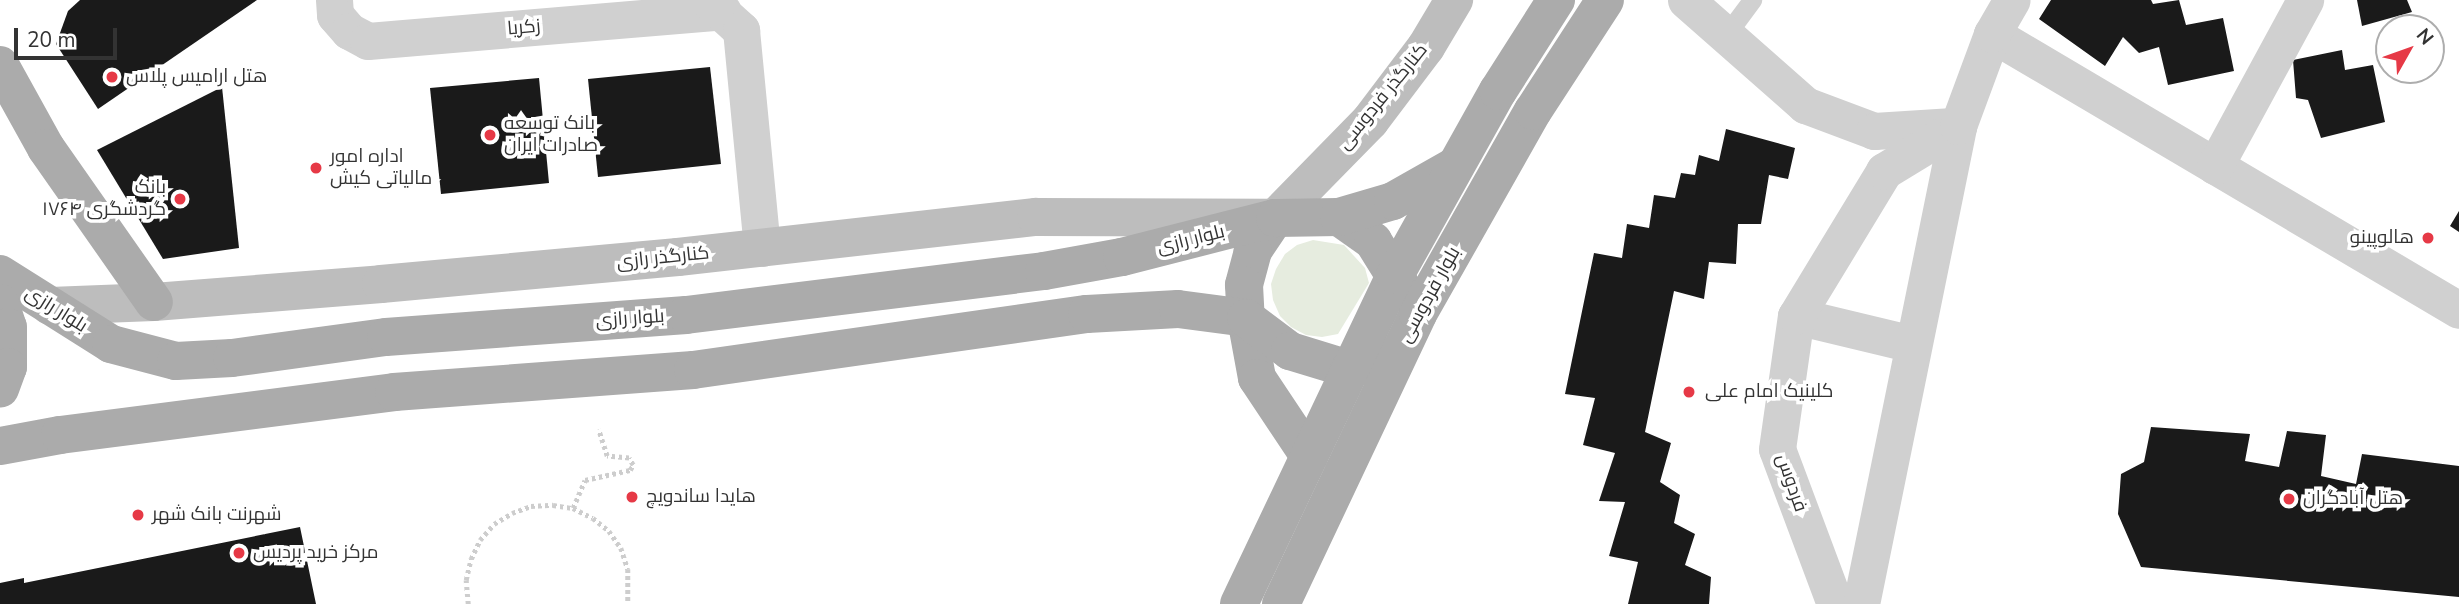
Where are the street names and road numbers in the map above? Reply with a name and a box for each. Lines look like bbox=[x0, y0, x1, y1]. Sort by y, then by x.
street label: زکریا bbox=[506, 15, 542, 41]
street label: کنارگذر فردوسی bbox=[1333, 39, 1433, 155]
street label: بلوار رازی bbox=[1155, 221, 1227, 259]
street label: کنارگذر رازی bbox=[616, 242, 710, 274]
street label: بلوار فردوسی bbox=[1394, 243, 1466, 347]
street label: بلوار رازی bbox=[21, 282, 91, 338]
street label: بلوار رازی bbox=[595, 305, 665, 333]
street label: فردوس bbox=[1770, 451, 1812, 515]

